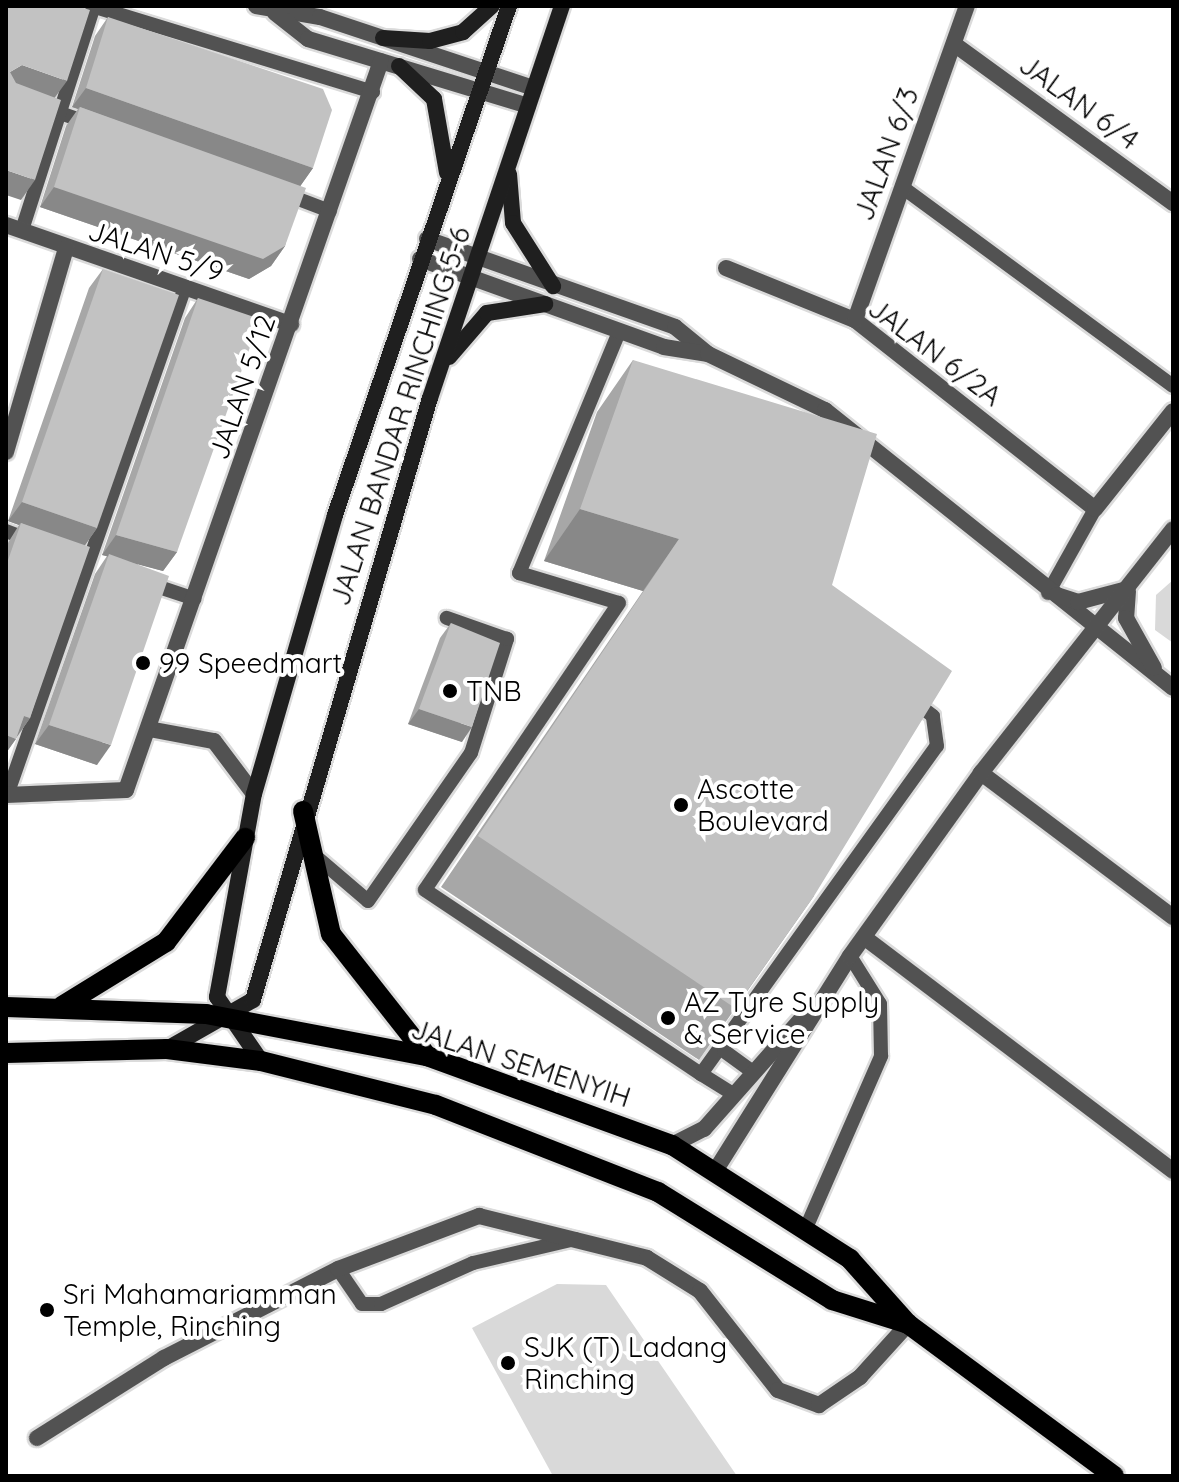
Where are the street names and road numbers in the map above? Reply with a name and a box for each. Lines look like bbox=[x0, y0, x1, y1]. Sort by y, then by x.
street label: JALAN 6/4 bbox=[1013, 48, 1145, 156]
street label: JALAN 6/3 bbox=[846, 83, 926, 225]
street label: JALAN 5/9 bbox=[84, 213, 228, 289]
street label: JALAN BANDAR RINCHING 5-6 bbox=[323, 222, 477, 610]
street label: JALAN 6/2A bbox=[862, 291, 1008, 413]
street label: JALAN 5/12 bbox=[202, 310, 282, 464]
street label: JALAN SEMENYIH bbox=[407, 1012, 635, 1114]

